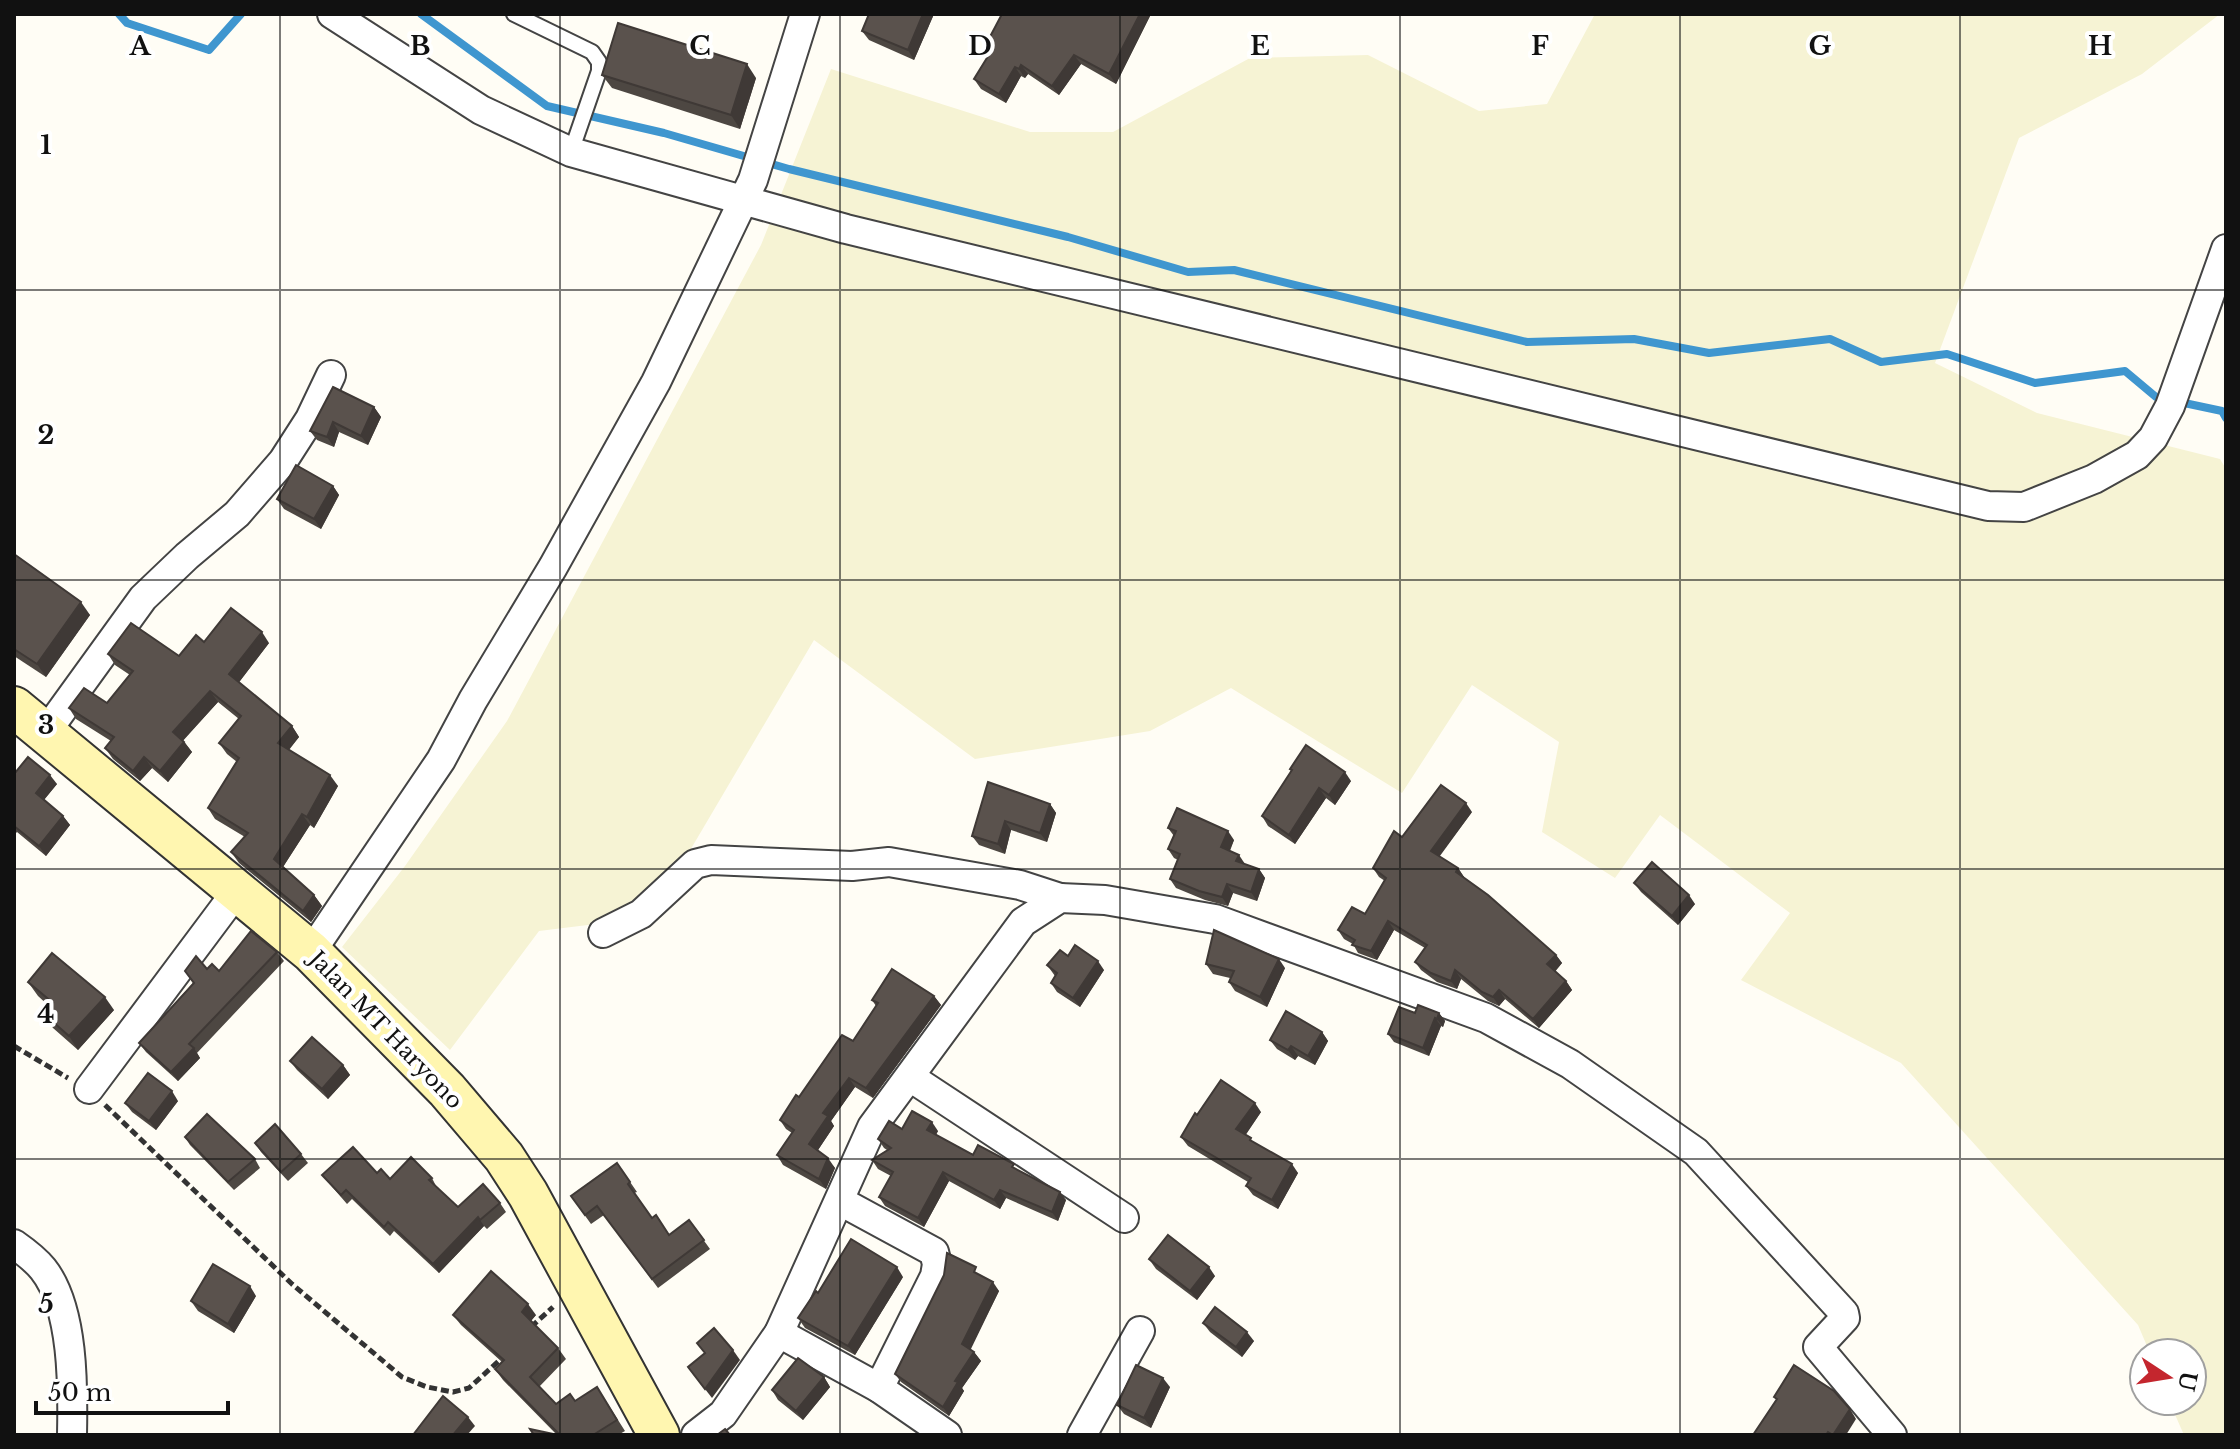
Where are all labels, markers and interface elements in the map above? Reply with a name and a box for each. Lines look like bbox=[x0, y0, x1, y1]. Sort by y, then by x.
text: A bbox=[128, 30, 151, 62]
text: B bbox=[410, 30, 430, 62]
text: C bbox=[689, 30, 711, 62]
text: D bbox=[968, 30, 992, 62]
text: E bbox=[1250, 30, 1270, 62]
text: F bbox=[1531, 30, 1549, 62]
text: G bbox=[1809, 30, 1832, 62]
text: H bbox=[2088, 30, 2112, 62]
text: 1 bbox=[40, 129, 52, 161]
text: 2 bbox=[38, 419, 54, 451]
text: 3 bbox=[38, 709, 54, 741]
street label: Jalan MT Haryono bbox=[302, 943, 468, 1114]
text: 4 bbox=[37, 998, 55, 1030]
text: 5 bbox=[38, 1288, 54, 1320]
north arrow bbox=[2128, 1337, 2208, 1417]
scale bar bbox=[36, 1365, 228, 1415]
text: U bbox=[2172, 1369, 2202, 1394]
text: 50 m bbox=[48, 1378, 112, 1407]

